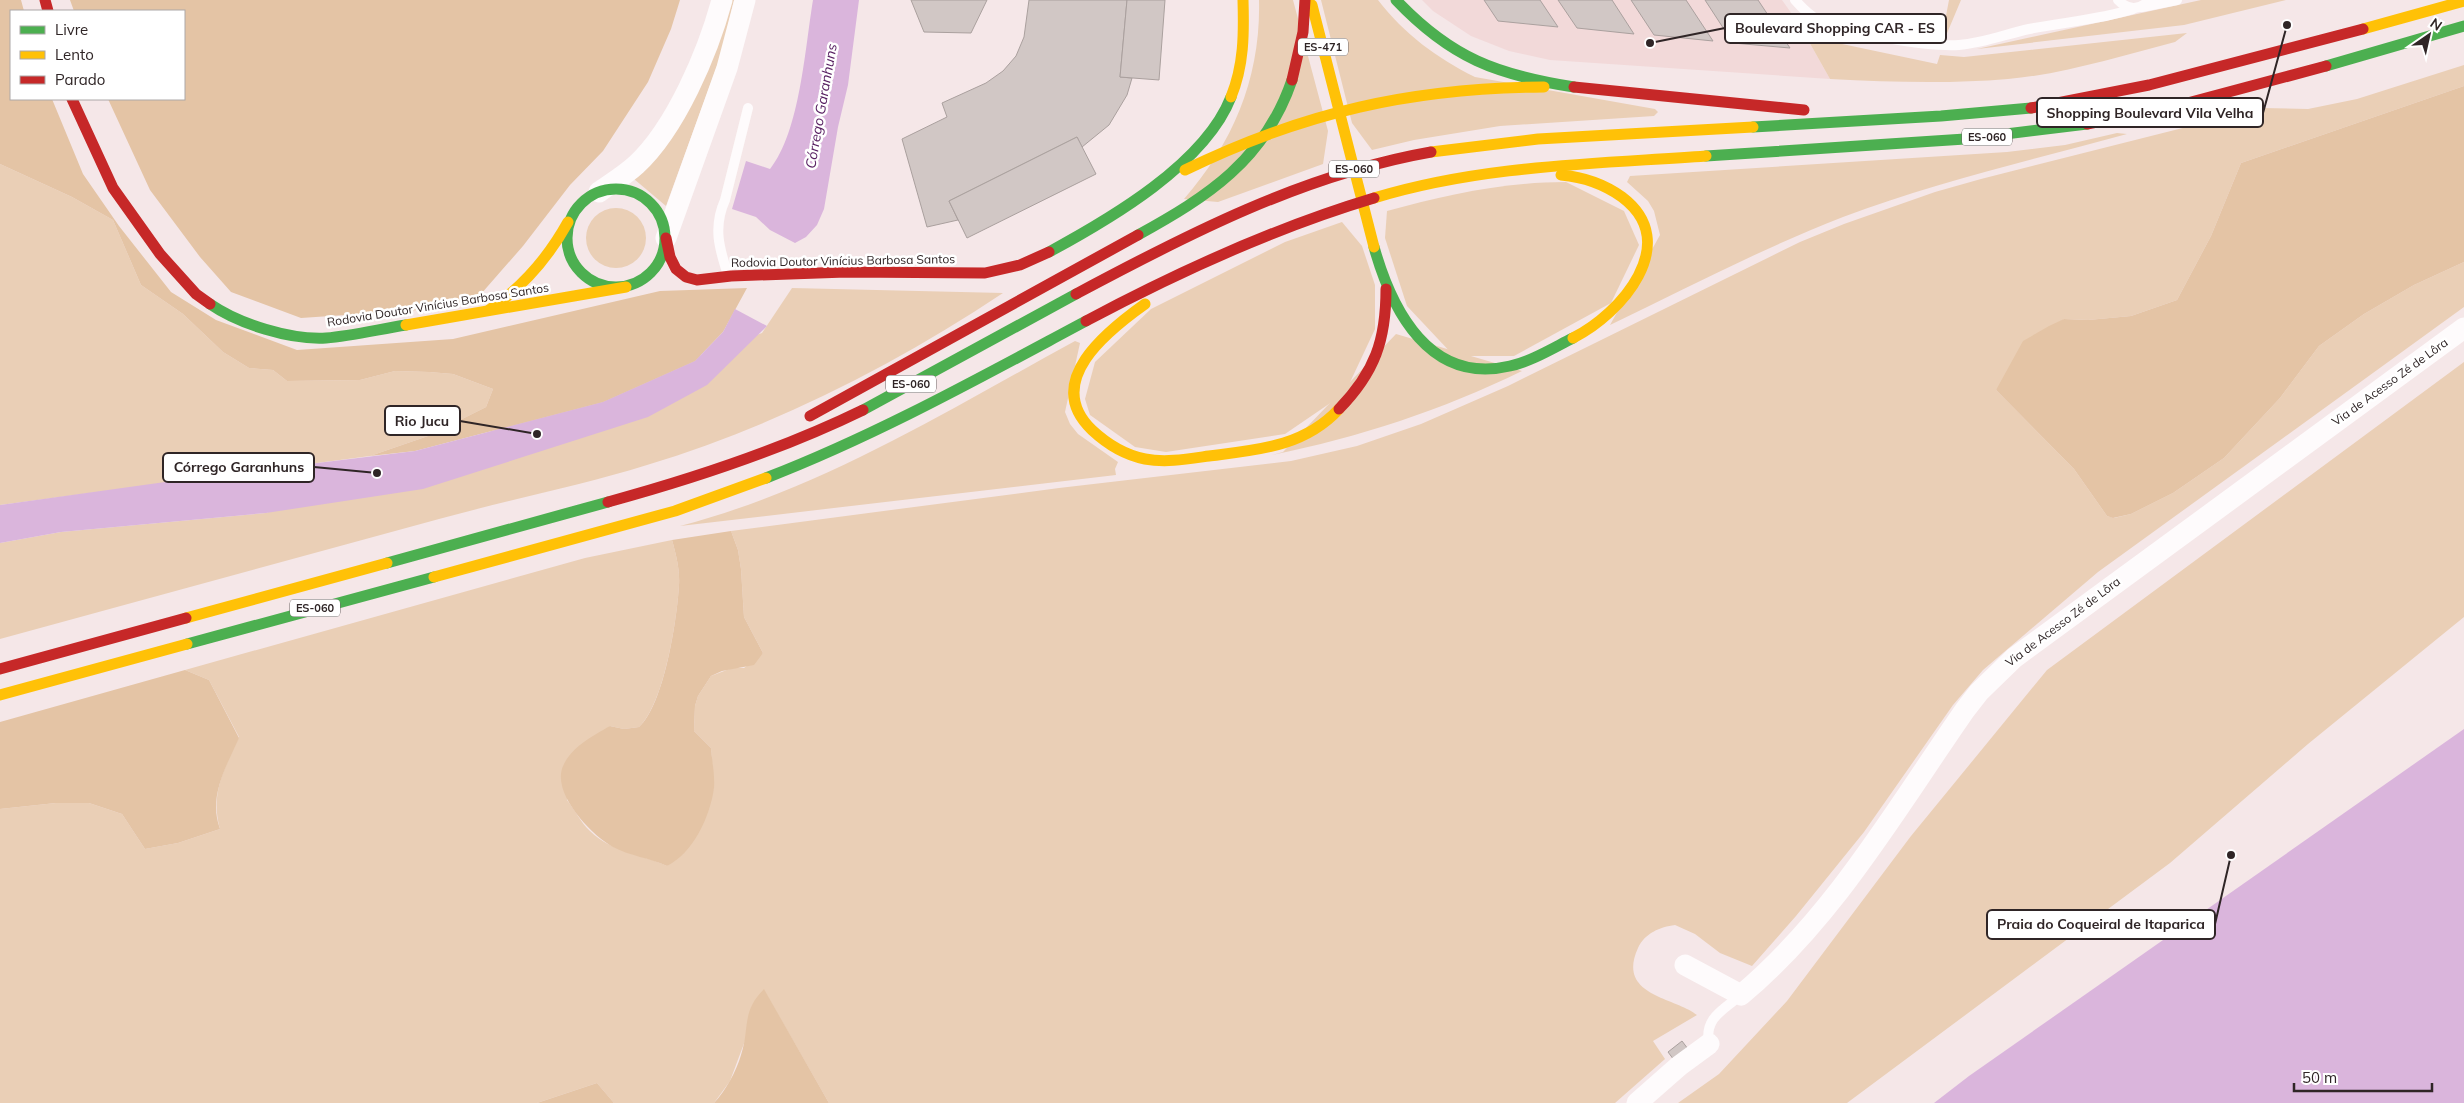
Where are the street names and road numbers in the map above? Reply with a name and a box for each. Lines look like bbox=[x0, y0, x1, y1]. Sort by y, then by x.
road number: ES-471 bbox=[1298, 38, 1348, 56]
road number: ES-060 bbox=[1962, 128, 2012, 146]
road number: ES-060 bbox=[1329, 160, 1379, 178]
street label: Rodovia Doutor Vinícius Barbosa Santos bbox=[731, 251, 955, 270]
street label: Rodovia Doutor Vinícius Barbosa Santos bbox=[326, 280, 550, 329]
street label: Via de Acesso Zé de Lôra bbox=[2329, 334, 2451, 429]
road number: ES-060 bbox=[886, 376, 936, 392]
street label: Via de Acesso Zé de Lôra bbox=[2002, 574, 2123, 670]
road number: ES-060 bbox=[290, 600, 340, 616]

